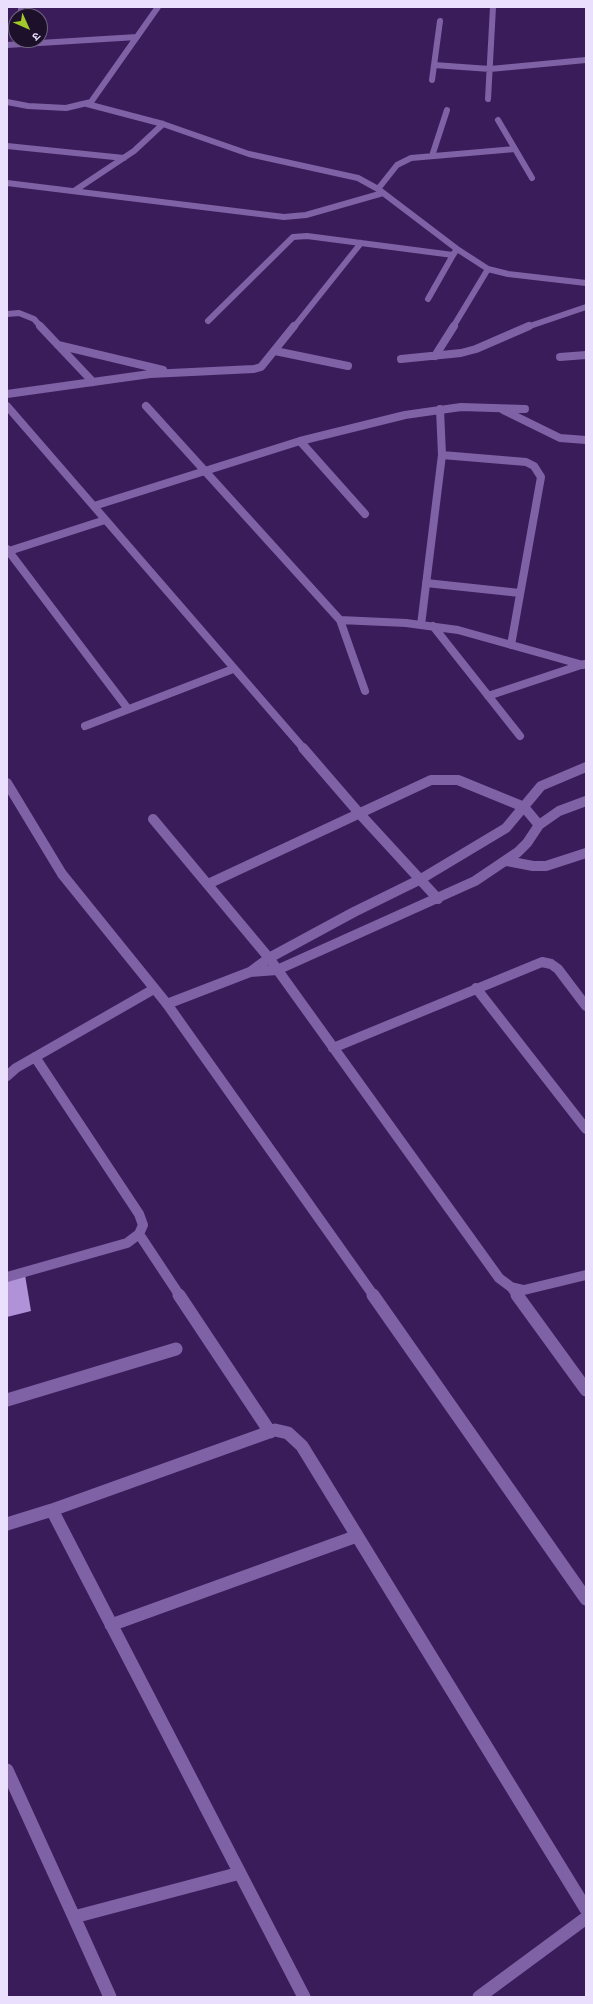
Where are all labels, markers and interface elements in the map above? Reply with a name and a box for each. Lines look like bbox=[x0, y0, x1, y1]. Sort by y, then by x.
north arrow bbox=[8, 8, 48, 48]
text: उ bbox=[28, 28, 44, 44]

